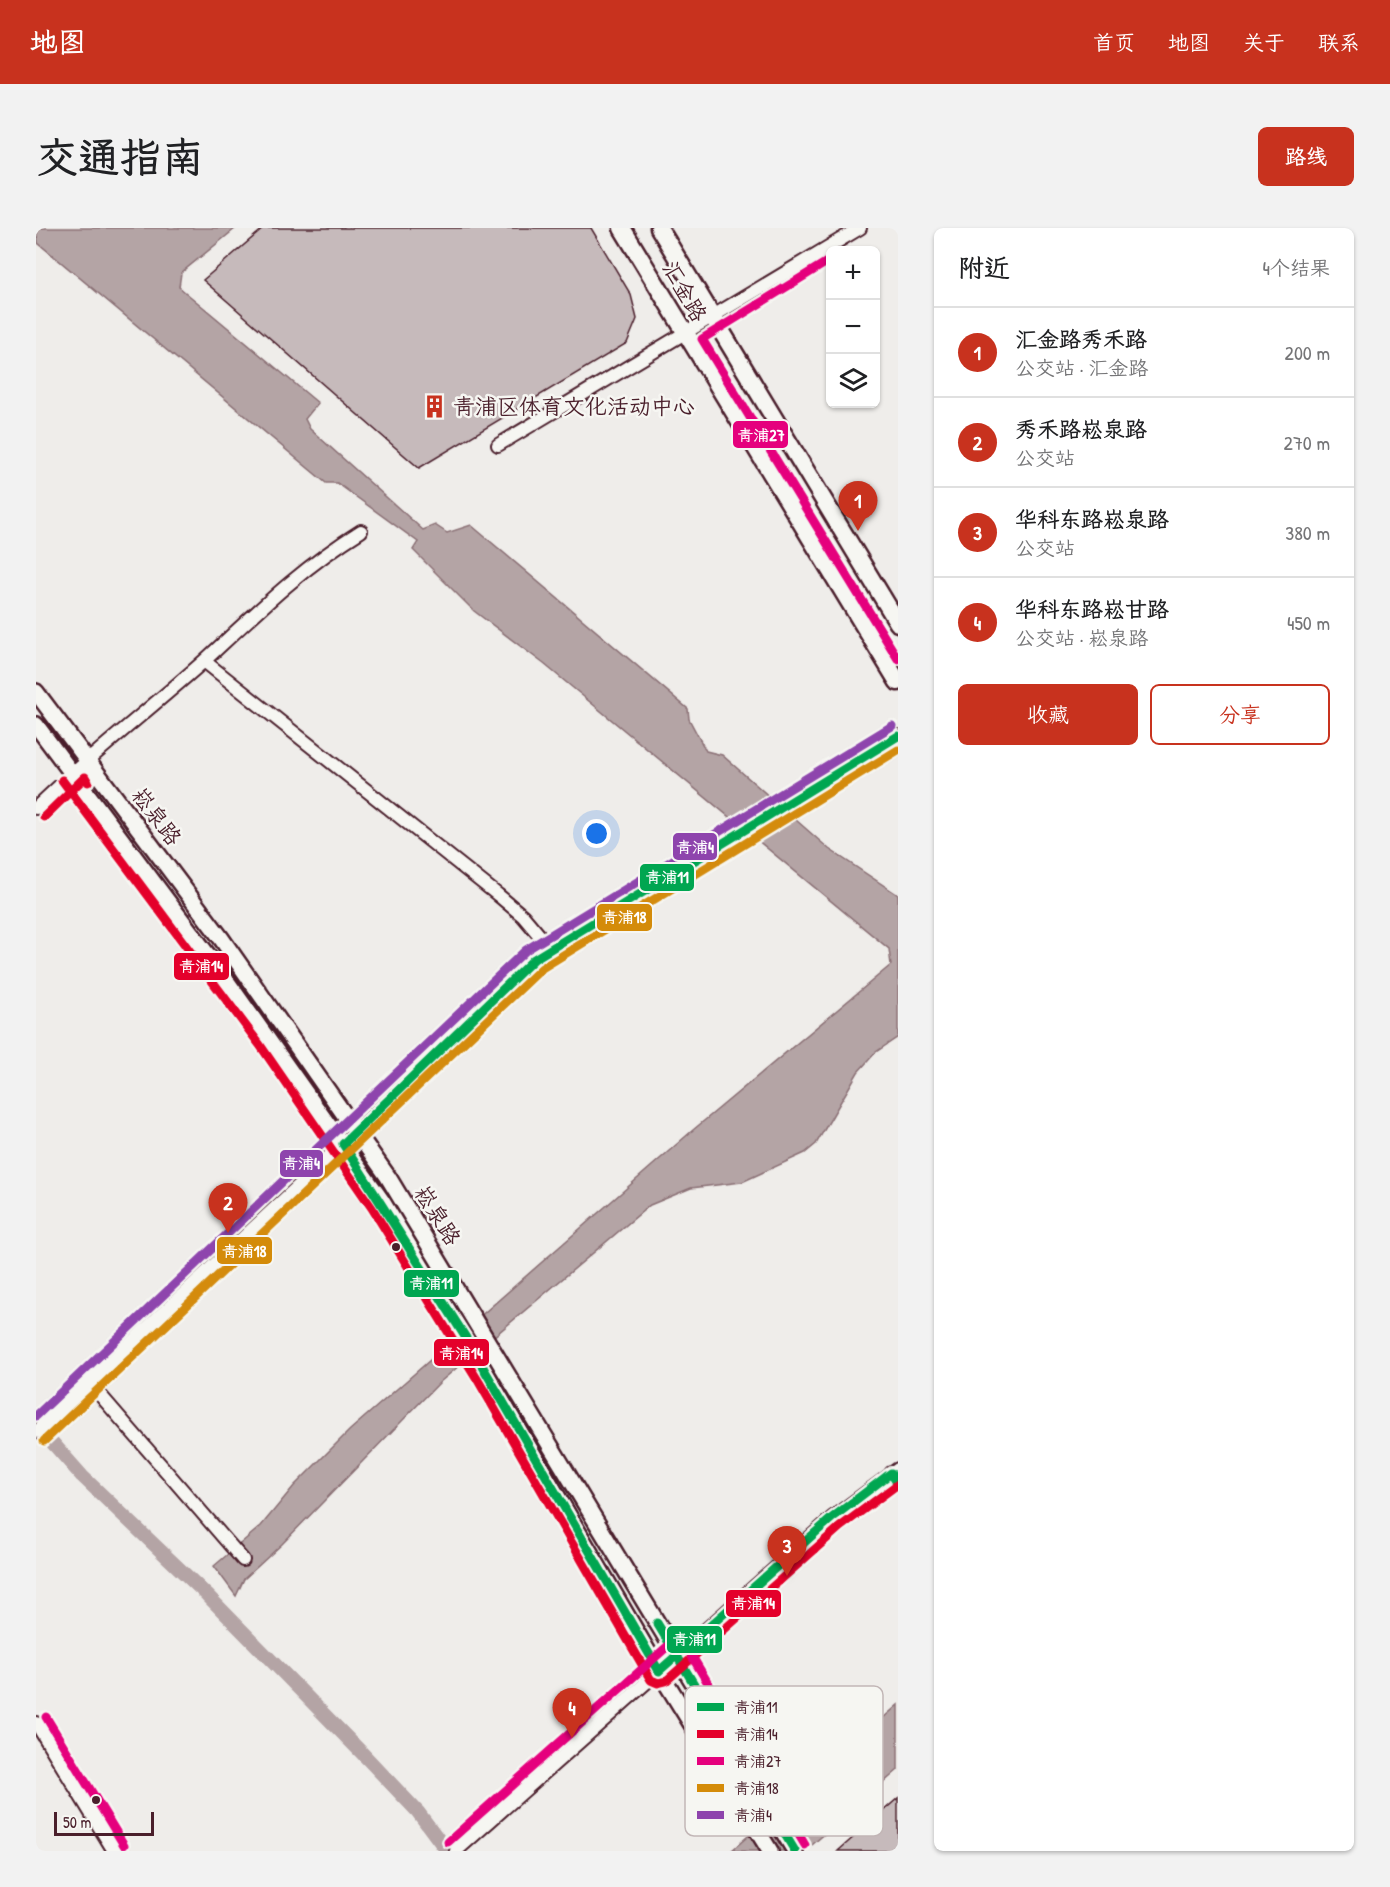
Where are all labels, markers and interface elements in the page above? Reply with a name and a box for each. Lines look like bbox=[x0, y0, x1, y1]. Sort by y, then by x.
text: 地图 bbox=[30, 23, 86, 61]
text: 首页 bbox=[1093, 28, 1135, 57]
text: 地图 bbox=[1168, 28, 1210, 57]
text: 关于 bbox=[1243, 28, 1285, 57]
text: 联系 bbox=[1318, 28, 1360, 57]
button: 路线 bbox=[1258, 127, 1354, 186]
text: 交通指南 bbox=[36, 128, 204, 185]
map controls bbox=[826, 246, 880, 408]
button: + bbox=[826, 246, 880, 300]
text: 附近 bbox=[958, 250, 1010, 285]
text: 4个结果 bbox=[1263, 254, 1330, 281]
street label: 汇金路 bbox=[656, 255, 714, 327]
button: − bbox=[826, 300, 880, 354]
text: 汇金路秀禾路 bbox=[1015, 324, 1147, 354]
text: 1 bbox=[974, 339, 981, 366]
text: 200 m bbox=[1285, 339, 1330, 366]
button: layers bbox=[826, 354, 880, 408]
text: 公交站 · 汇金路 bbox=[1015, 354, 1148, 381]
place label: 青浦区体育文化活动中心 bbox=[453, 391, 695, 421]
building icon: 青浦区体育文化活动中心 bbox=[422, 393, 448, 419]
text: 秀禾路崧泉路 bbox=[1015, 414, 1147, 444]
line badge: 青浦27 bbox=[732, 420, 789, 449]
text: 青浦27 bbox=[737, 424, 785, 446]
text: 2 bbox=[973, 429, 982, 456]
text: 270 m bbox=[1284, 429, 1330, 456]
text: 公交站 bbox=[1015, 444, 1075, 471]
pin: 1 bbox=[838, 482, 878, 531]
text: 华科东路崧泉路 bbox=[1015, 504, 1169, 534]
text: 3 bbox=[973, 519, 982, 546]
text: 380 m bbox=[1285, 519, 1330, 546]
text: 公交站 bbox=[1015, 534, 1075, 561]
text: 华科东路崧甘路 bbox=[1015, 594, 1169, 624]
text: 4 bbox=[974, 609, 981, 636]
text: 450 m bbox=[1287, 609, 1330, 636]
text: 公交站 · 崧泉路 bbox=[1015, 624, 1148, 651]
button: 收藏 bbox=[958, 684, 1138, 745]
button: 分享 bbox=[1150, 684, 1330, 745]
street label: 崧泉路 bbox=[125, 781, 189, 851]
your location bbox=[582, 819, 611, 848]
line badge: 青浦4 bbox=[672, 832, 718, 861]
text: 青浦4 bbox=[676, 836, 714, 858]
line badge: 青浦11 bbox=[639, 863, 695, 892]
text: 青浦11 bbox=[645, 866, 689, 888]
line badge: 青浦18 bbox=[596, 903, 653, 932]
text: 青浦18 bbox=[602, 906, 646, 928]
line badge: 青浦14 bbox=[173, 952, 230, 981]
text: 青浦14 bbox=[179, 955, 223, 977]
line badge: 青浦4 bbox=[279, 1149, 324, 1178]
text: 青浦4 bbox=[282, 1152, 320, 1174]
street label: 崧泉路 bbox=[408, 1179, 468, 1251]
pin: 2 bbox=[208, 1184, 248, 1233]
line badge: 青浦18 bbox=[216, 1236, 273, 1265]
text: 青浦18 bbox=[222, 1240, 266, 1262]
unlabelled marker bbox=[390, 1241, 402, 1253]
line badge: 青浦11 bbox=[403, 1269, 460, 1298]
text: 青浦11 bbox=[409, 1272, 453, 1294]
line badge: 青浦14 bbox=[433, 1338, 490, 1367]
text: 青浦14 bbox=[439, 1342, 483, 1364]
pin: 3 bbox=[768, 1526, 807, 1576]
line badge: 青浦14 bbox=[725, 1589, 782, 1618]
text: 青浦14 bbox=[731, 1592, 775, 1614]
line badge: 青浦11 bbox=[666, 1625, 723, 1654]
text: 青浦11 bbox=[672, 1628, 716, 1650]
legend bbox=[685, 1686, 883, 1836]
pin: 4 bbox=[552, 1688, 592, 1738]
text: 青浦11 bbox=[734, 1696, 778, 1718]
text: 青浦14 bbox=[734, 1723, 778, 1745]
text: 青浦27 bbox=[734, 1750, 781, 1772]
text: 青浦18 bbox=[734, 1777, 779, 1799]
unlabelled marker bbox=[90, 1794, 102, 1806]
text: 青浦4 bbox=[734, 1804, 772, 1826]
scale bar bbox=[54, 1809, 154, 1836]
text: 50 m bbox=[63, 1811, 92, 1833]

